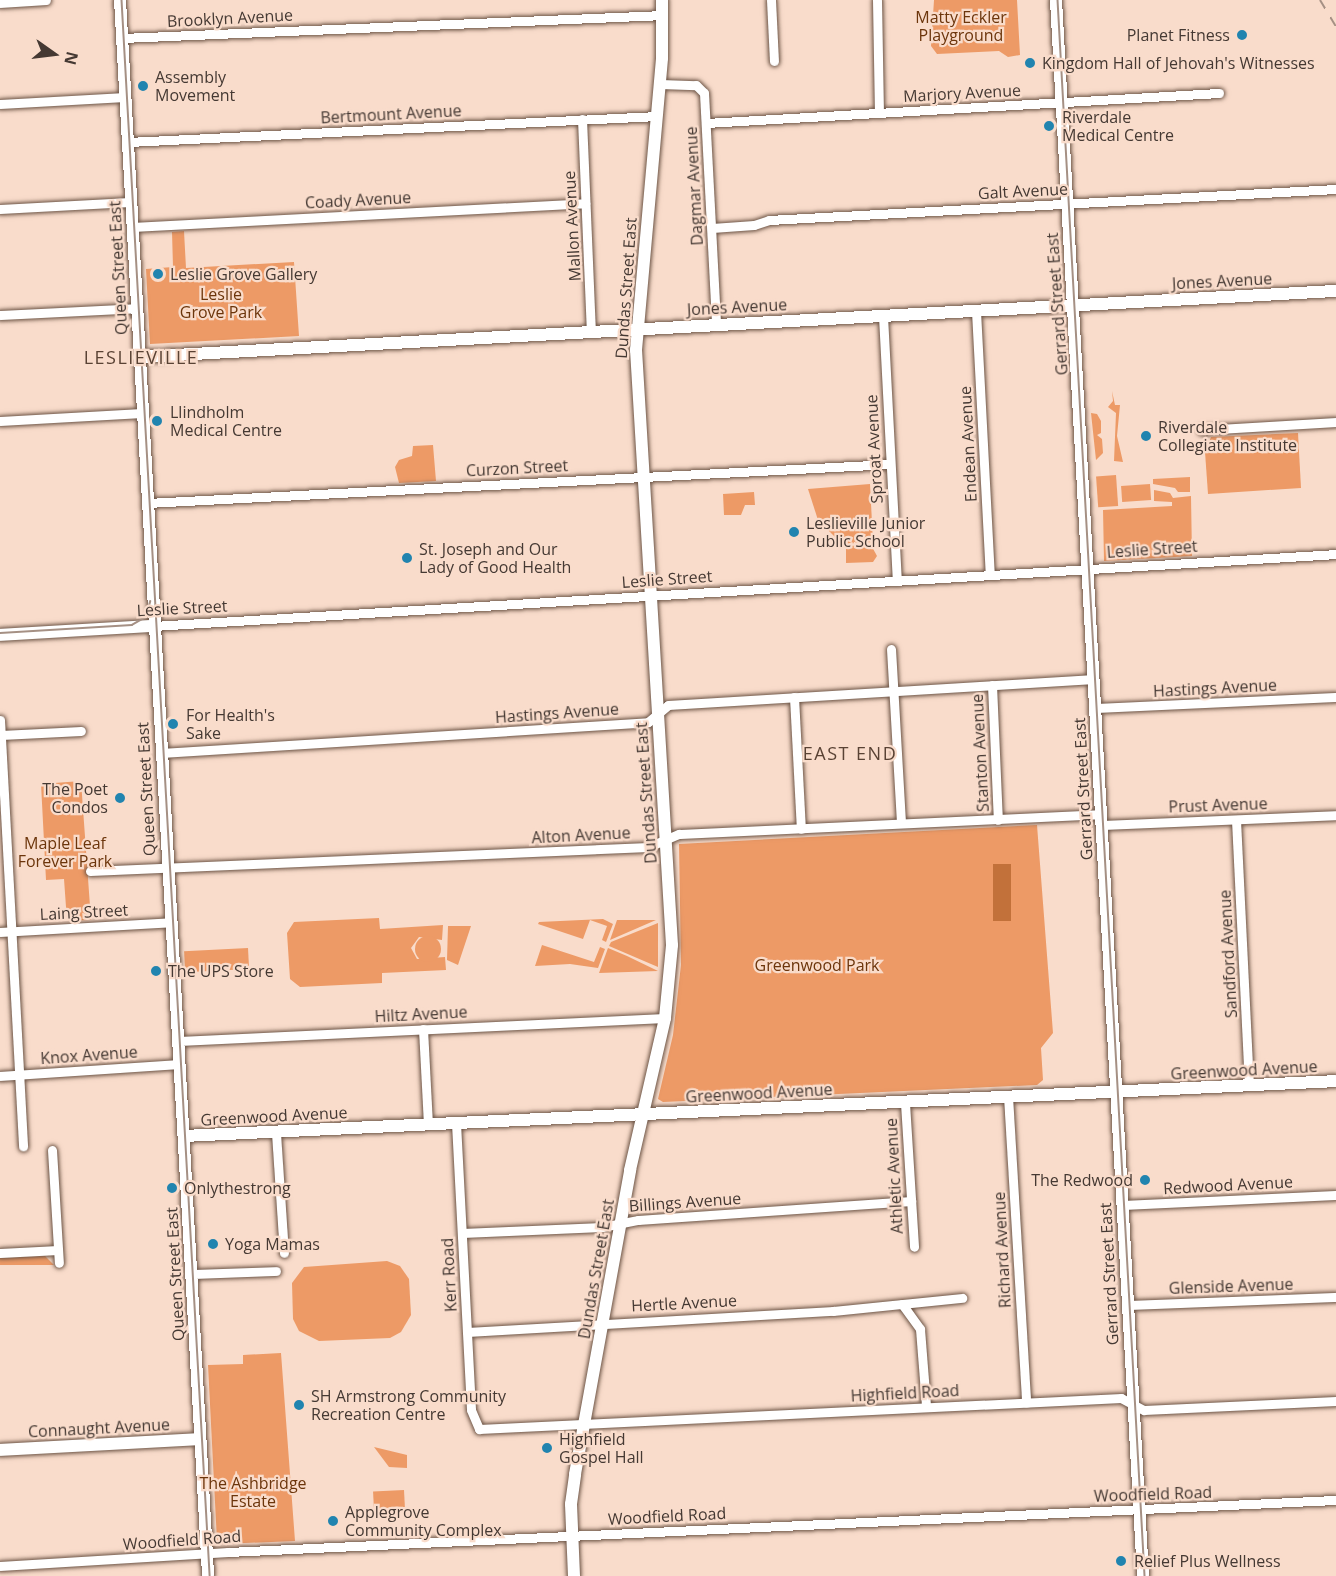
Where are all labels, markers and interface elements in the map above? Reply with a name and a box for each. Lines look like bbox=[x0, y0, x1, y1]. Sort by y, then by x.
street label: Brooklyn Avenue bbox=[166, 5, 294, 31]
park label: Matty Eckler Playground bbox=[915, 7, 1007, 45]
north arrow bbox=[24, 24, 84, 84]
place label: Planet Fitness bbox=[1127, 25, 1230, 45]
marker: Planet Fitness bbox=[1235, 28, 1249, 42]
text: N bbox=[59, 49, 84, 67]
place label: Kingdom Hall of Jehovah's Witnesses bbox=[1042, 53, 1315, 73]
marker: Kingdom Hall of Jehovah's Witnesses bbox=[1023, 56, 1037, 70]
place label: Assembly Movement bbox=[155, 67, 235, 105]
marker: Assembly Movement bbox=[136, 79, 150, 93]
street label: Marjory Avenue bbox=[903, 80, 1021, 106]
street label: Bertmount Avenue bbox=[320, 101, 462, 127]
place label: Riverdale Medical Centre bbox=[1062, 107, 1174, 145]
marker: Riverdale Medical Centre bbox=[1040, 117, 1058, 135]
street label: Dagmar Avenue bbox=[681, 126, 707, 246]
street label: Mallon Avenue bbox=[560, 170, 584, 282]
street label: Galt Avenue bbox=[977, 179, 1069, 203]
street label: Coady Avenue bbox=[304, 188, 412, 212]
street label: Queen Street East bbox=[105, 201, 131, 335]
street label: Dundas Street East bbox=[611, 217, 641, 359]
street label: Gerrard Street East bbox=[1042, 232, 1072, 376]
place label: Leslie Grove Gallery bbox=[170, 264, 317, 284]
marker: Leslie Grove Gallery bbox=[151, 267, 165, 281]
street label: Jones Avenue bbox=[1171, 269, 1273, 293]
park label: Leslie Grove Park bbox=[180, 284, 262, 322]
street label: Jones Avenue bbox=[686, 295, 788, 319]
district label: LESLIEVILLE bbox=[84, 346, 198, 368]
street label: Endean Avenue bbox=[955, 386, 981, 502]
street label: Sproat Avenue bbox=[862, 394, 886, 504]
place label: Llindholm Medical Centre bbox=[170, 402, 282, 440]
marker: Llindholm Medical Centre bbox=[148, 412, 166, 430]
place label: Riverdale Collegiate Institute bbox=[1158, 417, 1297, 455]
marker: Riverdale Collegiate Institute bbox=[1139, 429, 1153, 443]
street label: Curzon Street bbox=[465, 456, 569, 480]
place label: Leslieville Junior Public School bbox=[806, 513, 925, 551]
marker: Leslieville Junior Public School bbox=[787, 525, 801, 539]
street label: Leslie Street bbox=[1106, 536, 1198, 562]
place label: St. Joseph and Our Lady of Good Health bbox=[419, 539, 571, 577]
marker: St. Joseph and Our Lady of Good Health bbox=[400, 551, 414, 565]
street label: Leslie Street bbox=[621, 566, 713, 592]
street label: Leslie Street bbox=[136, 596, 228, 620]
street label: Hastings Avenue bbox=[1153, 675, 1277, 701]
street label: Stanton Avenue bbox=[967, 693, 993, 813]
street label: Hastings Avenue bbox=[494, 699, 620, 727]
place label: For Health's Sake bbox=[186, 705, 275, 743]
marker: For Health's Sake bbox=[164, 715, 182, 733]
street label: Gerrard Street East bbox=[1070, 717, 1096, 861]
street label: Queen Street East bbox=[133, 722, 159, 856]
street label: Dundas Street East bbox=[631, 722, 661, 864]
district label: EAST END bbox=[803, 742, 897, 764]
place label: The Poet Condos bbox=[42, 779, 108, 817]
marker: The Poet Condos bbox=[113, 791, 127, 805]
street label: Prust Avenue bbox=[1168, 794, 1268, 816]
street label: Alton Avenue bbox=[531, 823, 631, 847]
park label: Maple Leaf Forever Park bbox=[18, 833, 112, 871]
street label: Sandford Avenue bbox=[1215, 889, 1241, 1019]
street label: Laing Street bbox=[39, 900, 129, 924]
park label: Greenwood Park bbox=[754, 955, 880, 975]
place label: The UPS Store bbox=[168, 961, 274, 981]
marker: The UPS Store bbox=[149, 964, 163, 978]
street label: Hiltz Avenue bbox=[374, 1002, 468, 1026]
street label: Knox Avenue bbox=[40, 1042, 138, 1068]
street label: Greenwood Avenue bbox=[1170, 1057, 1318, 1083]
street label: Greenwood Avenue bbox=[685, 1080, 833, 1106]
street label: Greenwood Avenue bbox=[200, 1103, 348, 1129]
street label: Athletic Avenue bbox=[881, 1118, 907, 1234]
place label: The Redwood bbox=[1031, 1170, 1133, 1190]
street label: Redwood Avenue bbox=[1163, 1172, 1293, 1198]
marker: The Redwood bbox=[1138, 1173, 1152, 1187]
place label: Onlythestrong bbox=[184, 1178, 291, 1198]
marker: Onlythestrong bbox=[165, 1181, 179, 1195]
street label: Billings Avenue bbox=[628, 1189, 742, 1215]
street label: Richard Avenue bbox=[989, 1191, 1015, 1309]
street label: Dundas Street East bbox=[574, 1198, 618, 1340]
street label: Gerrard Street East bbox=[1096, 1202, 1122, 1346]
street label: Queen Street East bbox=[162, 1207, 188, 1341]
place label: Yoga Mamas bbox=[225, 1234, 320, 1254]
marker: Yoga Mamas bbox=[206, 1237, 220, 1251]
street label: Kerr Road bbox=[437, 1237, 461, 1313]
street label: Glenside Avenue bbox=[1168, 1274, 1294, 1298]
street label: Hertle Avenue bbox=[631, 1291, 737, 1315]
street label: Highfield Road bbox=[850, 1381, 960, 1405]
place label: SH Armstrong Community Recreation Centre bbox=[311, 1386, 506, 1424]
marker: SH Armstrong Community Recreation Centre bbox=[292, 1398, 306, 1412]
street label: Connaught Avenue bbox=[28, 1415, 170, 1441]
place label: Highfield Gospel Hall bbox=[559, 1429, 644, 1467]
marker: Highfield Gospel Hall bbox=[540, 1441, 554, 1455]
park label: The Ashbridge Estate bbox=[199, 1473, 307, 1511]
street label: Woodfield Road bbox=[1094, 1482, 1212, 1506]
place label: Applegrove Community Complex bbox=[345, 1502, 502, 1540]
street label: Woodfield Road bbox=[607, 1503, 727, 1529]
marker: Applegrove Community Complex bbox=[326, 1514, 340, 1528]
street label: Woodfield Road bbox=[122, 1526, 242, 1554]
place label: Relief Plus Wellness bbox=[1134, 1551, 1281, 1571]
marker: Relief Plus Wellness bbox=[1112, 1552, 1130, 1570]

